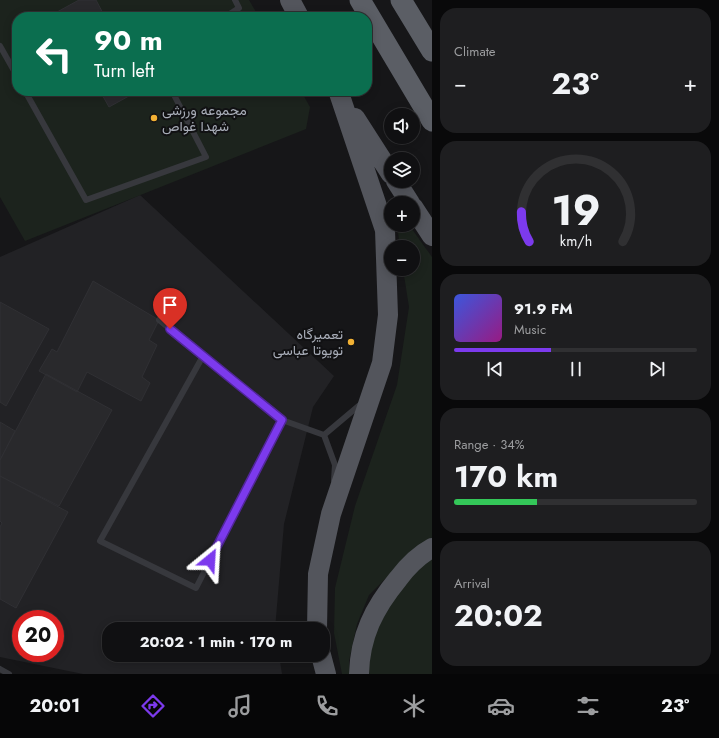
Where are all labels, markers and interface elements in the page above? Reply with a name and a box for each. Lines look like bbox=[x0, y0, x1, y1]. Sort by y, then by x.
text: 90 m bbox=[94, 20, 163, 61]
icon: left bbox=[28, 28, 80, 80]
text: Climate bbox=[454, 42, 495, 61]
text: Turn left bbox=[94, 58, 154, 84]
text: 23° bbox=[552, 62, 599, 105]
text: − bbox=[454, 67, 467, 99]
text: + bbox=[683, 67, 697, 99]
place label: مجموعه ورزشی شهدا غواص bbox=[162, 100, 247, 136]
map controls bbox=[384, 108, 420, 276]
button: sound bbox=[384, 108, 420, 144]
marker: مجموعه ورزشی شهدا غواص bbox=[149, 113, 159, 123]
button: layers bbox=[384, 152, 420, 188]
text: 19 bbox=[551, 180, 600, 241]
button: + bbox=[384, 196, 420, 232]
text: km/h bbox=[559, 230, 592, 250]
button: − bbox=[384, 240, 420, 276]
pin bbox=[153, 288, 187, 329]
icon: arrive bbox=[159, 294, 181, 316]
text: 91.9 FM bbox=[514, 298, 573, 320]
text: Music bbox=[514, 320, 546, 339]
place label: تعمیرگاه تویوتا عباسی bbox=[273, 324, 343, 360]
marker: تعمیرگاه تویوتا عباسی bbox=[346, 337, 356, 347]
icon: previous bbox=[484, 358, 506, 380]
icon: pause bbox=[565, 358, 587, 380]
icon: next bbox=[646, 358, 668, 380]
text: Range · 34% bbox=[454, 435, 525, 454]
text: 170 km bbox=[454, 455, 558, 498]
position arrow bbox=[189, 539, 231, 581]
text: Arrival bbox=[454, 574, 490, 593]
text: 20:02 bbox=[454, 594, 543, 637]
speed limit sign: 20 bbox=[12, 610, 64, 662]
text: 20:02 · 1 min · 170 m bbox=[140, 631, 292, 653]
icon: directions bbox=[139, 692, 167, 720]
icon: music bbox=[226, 692, 254, 720]
icon: phone bbox=[313, 692, 341, 720]
icon: climate bbox=[400, 692, 428, 720]
icon: car bbox=[487, 692, 515, 720]
icon: filters bbox=[574, 692, 602, 720]
text: 20:01 bbox=[30, 693, 80, 719]
text: 23° bbox=[661, 693, 689, 719]

